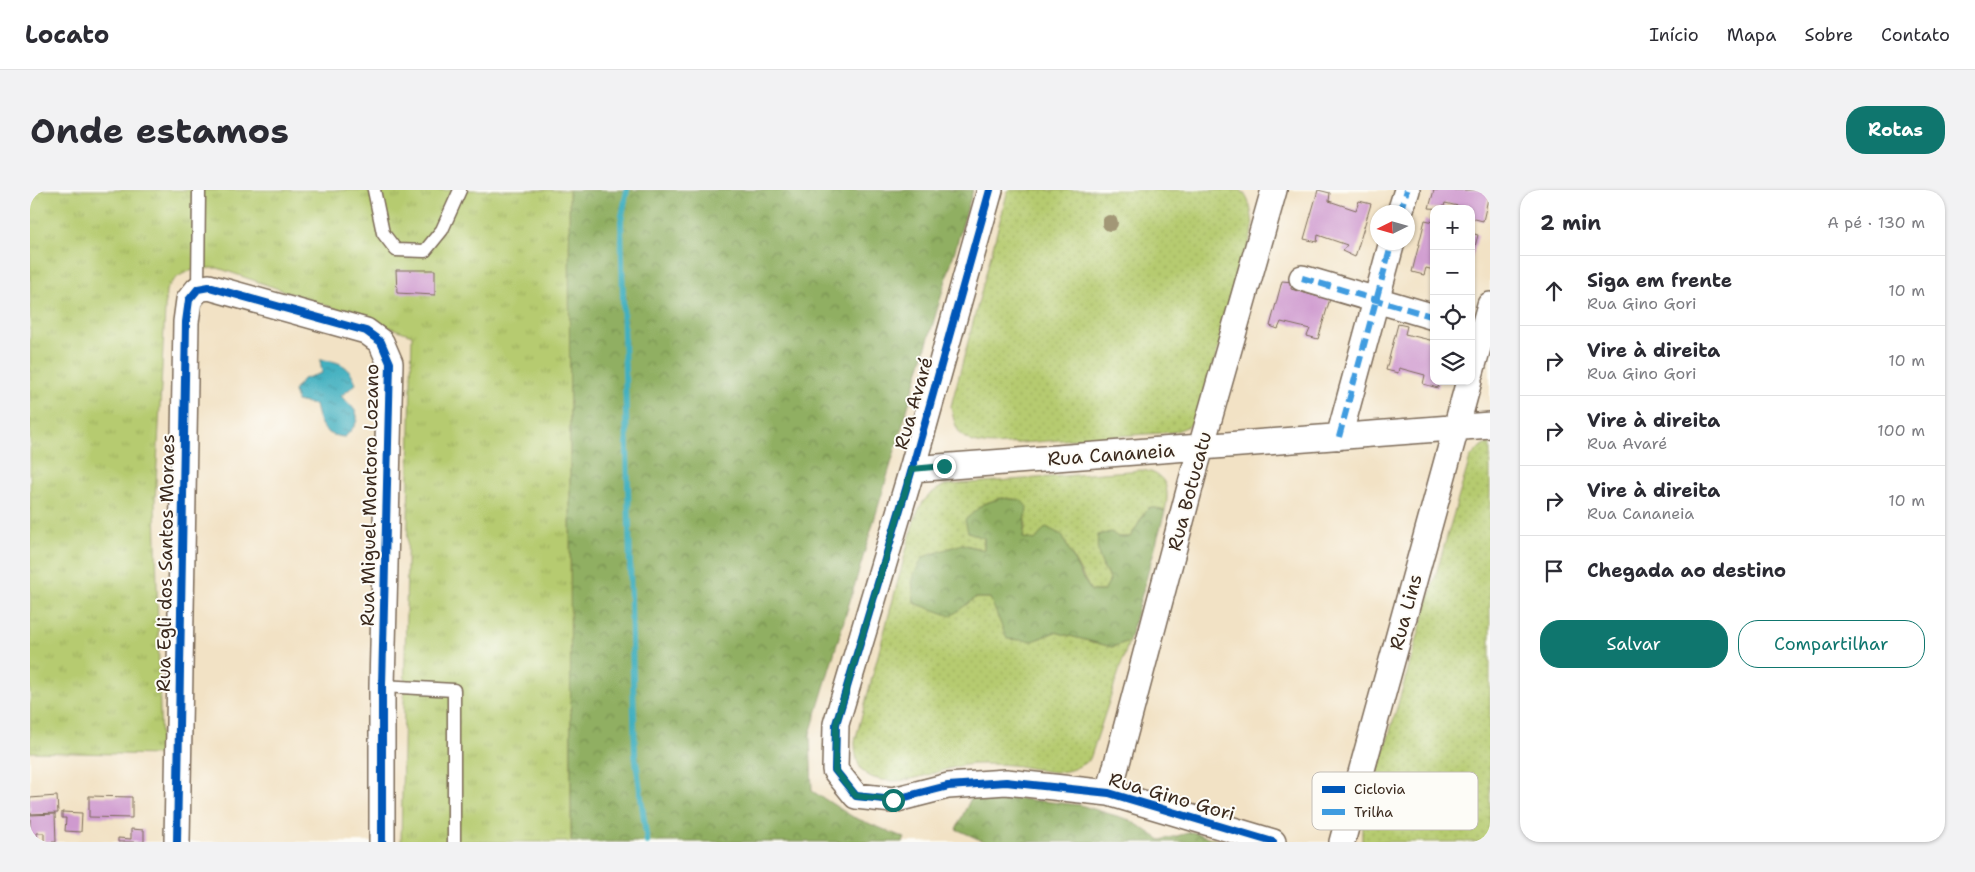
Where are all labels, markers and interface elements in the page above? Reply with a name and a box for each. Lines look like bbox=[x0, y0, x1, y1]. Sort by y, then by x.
text: Locato bbox=[25, 19, 109, 51]
text: Início bbox=[1649, 23, 1699, 47]
text: Mapa bbox=[1727, 23, 1776, 47]
text: Sobre bbox=[1804, 23, 1853, 47]
text: Contato bbox=[1881, 23, 1950, 47]
button: Rotas bbox=[1846, 106, 1945, 154]
text: Onde estamos bbox=[30, 107, 289, 154]
north arrow bbox=[1370, 205, 1415, 250]
map controls bbox=[1430, 205, 1475, 385]
button: + bbox=[1430, 205, 1475, 250]
text: 2 min bbox=[1540, 209, 1601, 237]
text: A pé · 130 m bbox=[1827, 212, 1925, 233]
button: − bbox=[1430, 250, 1475, 295]
text: Siga em frente bbox=[1587, 268, 1732, 293]
icon: ahead bbox=[1540, 277, 1568, 305]
text: 10 m bbox=[1888, 280, 1925, 301]
text: Rua Gino Gori bbox=[1587, 293, 1697, 314]
button: locate bbox=[1430, 295, 1475, 340]
text: Vire à direita bbox=[1587, 338, 1720, 363]
button: layers bbox=[1430, 340, 1475, 385]
icon: right bbox=[1540, 347, 1568, 375]
text: 10 m bbox=[1888, 350, 1925, 371]
street label: Rua Avaré bbox=[888, 354, 939, 452]
street label: Rua Miguel Montoro Lozano bbox=[355, 363, 384, 627]
text: Rua Gino Gori bbox=[1587, 363, 1697, 384]
text: Vire à direita bbox=[1587, 408, 1720, 433]
icon: right bbox=[1540, 417, 1568, 445]
text: 100 m bbox=[1877, 420, 1925, 441]
street label: Rua Botucatu bbox=[1162, 429, 1217, 554]
text: Rua Avaré bbox=[1587, 433, 1667, 454]
street label: Rua Egli dos Santos Moraes bbox=[151, 434, 180, 692]
street label: Rua Cananeia bbox=[1047, 438, 1176, 471]
route end bbox=[933, 455, 956, 478]
text: Vire à direita bbox=[1587, 478, 1720, 503]
icon: right bbox=[1540, 487, 1568, 515]
text: 10 m bbox=[1888, 490, 1925, 511]
text: Rua Cananeia bbox=[1587, 503, 1694, 524]
icon: arrive bbox=[1540, 557, 1568, 585]
text: Chegada ao destino bbox=[1587, 558, 1786, 583]
street label: Rua Lins bbox=[1383, 571, 1428, 653]
button: Salvar bbox=[1540, 620, 1728, 668]
button: Compartilhar bbox=[1738, 620, 1925, 668]
street label: Rua Gino Gori bbox=[1106, 767, 1238, 826]
legend bbox=[1312, 772, 1478, 830]
text: Ciclovia bbox=[1354, 780, 1406, 798]
route start bbox=[882, 789, 905, 812]
text: Trilha bbox=[1354, 803, 1393, 821]

